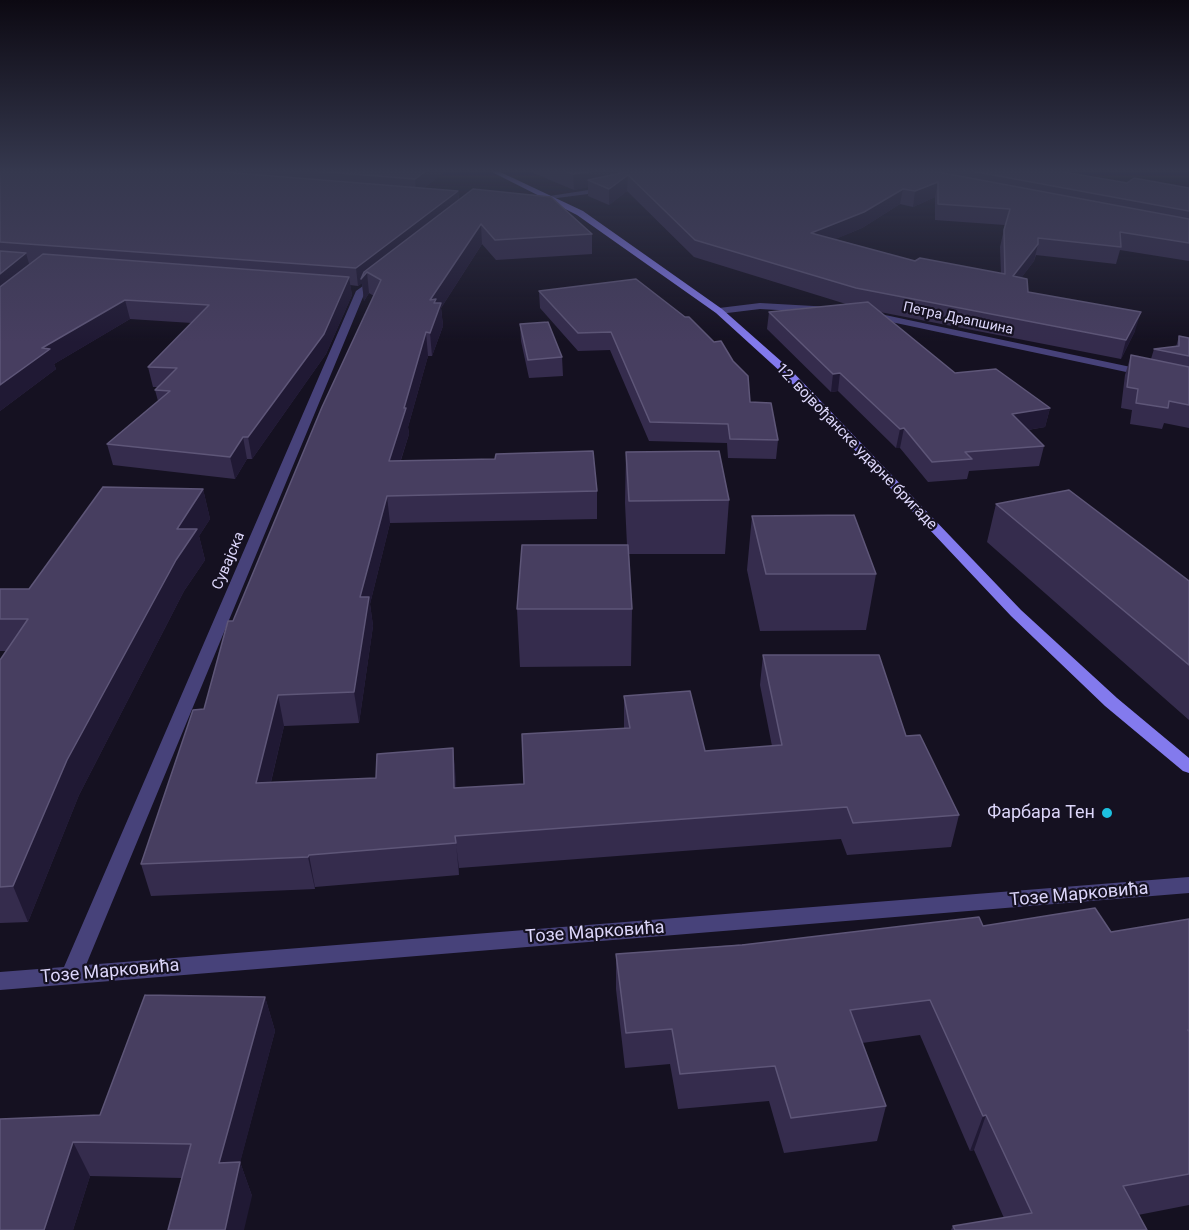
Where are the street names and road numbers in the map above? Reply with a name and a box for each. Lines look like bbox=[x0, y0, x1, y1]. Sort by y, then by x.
street label: Петра Драпшина bbox=[901, 299, 1015, 339]
street label: 12. војвођанске ударне бригаде bbox=[772, 360, 940, 534]
street label: Сувајска bbox=[209, 529, 249, 593]
street label: Тозе Марковића bbox=[1009, 878, 1149, 912]
street label: Тозе Марковића bbox=[525, 917, 665, 949]
street label: Тозе Марковића bbox=[40, 955, 180, 989]

